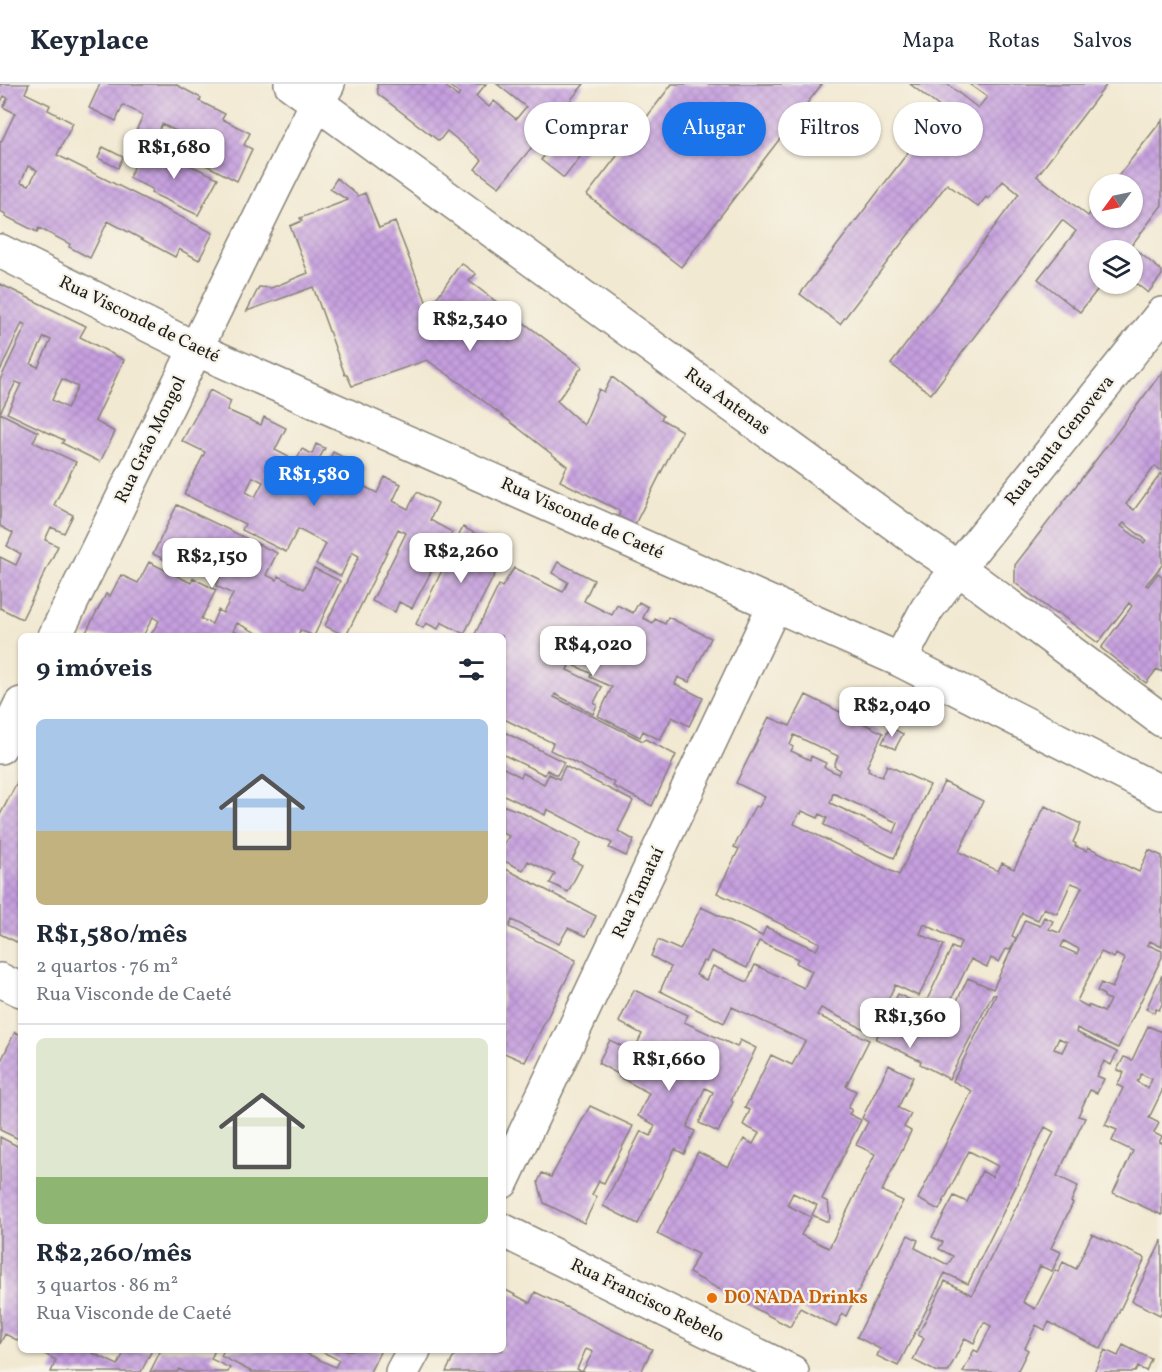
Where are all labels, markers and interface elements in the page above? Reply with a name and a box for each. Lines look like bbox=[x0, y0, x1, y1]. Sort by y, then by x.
text: Keyplace bbox=[30, 22, 149, 61]
text: Mapa bbox=[902, 27, 955, 56]
text: Rotas bbox=[988, 27, 1040, 56]
text: Salvos bbox=[1073, 27, 1132, 56]
chip: Comprar bbox=[524, 102, 650, 156]
chip: Alugar bbox=[662, 102, 766, 156]
chip: Filtros bbox=[778, 102, 881, 156]
chip: Novo bbox=[893, 102, 983, 156]
pin: R$1,680 bbox=[119, 129, 229, 180]
text: R$1,680 bbox=[137, 134, 211, 162]
north arrow bbox=[1089, 174, 1143, 228]
map controls bbox=[1089, 174, 1143, 294]
button: layers bbox=[1089, 240, 1143, 294]
street label: Rua Visconde de Caeté bbox=[54, 270, 224, 370]
pin: R$2,340 bbox=[415, 301, 525, 352]
text: R$2,340 bbox=[432, 306, 508, 334]
street label: Rua Antenas bbox=[679, 362, 775, 442]
street label: Rua Santa Genoveva bbox=[999, 370, 1121, 512]
street label: Rua Grão Mongol bbox=[109, 372, 193, 508]
pin: R$1,580 bbox=[259, 456, 369, 507]
text: R$1,580 bbox=[278, 461, 350, 489]
street label: Rua Visconde de Caeté bbox=[497, 472, 667, 566]
pin: R$2,260 bbox=[406, 533, 516, 584]
pin: R$2,150 bbox=[157, 538, 267, 589]
text: R$2,260 bbox=[423, 538, 499, 566]
text: R$2,150 bbox=[176, 543, 248, 571]
pin: R$4,020 bbox=[538, 626, 648, 677]
text: R$4,020 bbox=[554, 631, 632, 659]
text: 9 imóveis bbox=[36, 651, 153, 687]
icon: filters bbox=[455, 653, 488, 686]
pin: R$2,040 bbox=[837, 687, 947, 738]
text: R$2,040 bbox=[853, 692, 931, 720]
icon: home bbox=[208, 758, 316, 866]
street label: Rua Tamataí bbox=[607, 843, 671, 943]
text: R$1,580/mês bbox=[36, 917, 188, 953]
text: 2 quartos · 76 m² bbox=[36, 953, 178, 981]
text: Rua Visconde de Caeté bbox=[36, 981, 231, 1009]
pin: R$1,360 bbox=[855, 998, 965, 1049]
text: R$1,360 bbox=[874, 1003, 946, 1031]
pin: R$1,660 bbox=[614, 1041, 724, 1092]
text: R$1,660 bbox=[632, 1046, 706, 1074]
icon: home bbox=[208, 1077, 316, 1185]
text: R$2,260/mês bbox=[36, 1236, 192, 1272]
street label: Rua Francisco Rebelo bbox=[566, 1253, 728, 1349]
text: 3 quartos · 86 m² bbox=[36, 1272, 178, 1300]
place label: DO NADA Drinks bbox=[724, 1286, 868, 1311]
marker: DO NADA Drinks bbox=[705, 1291, 719, 1305]
text: Rua Visconde de Caeté bbox=[36, 1300, 231, 1328]

